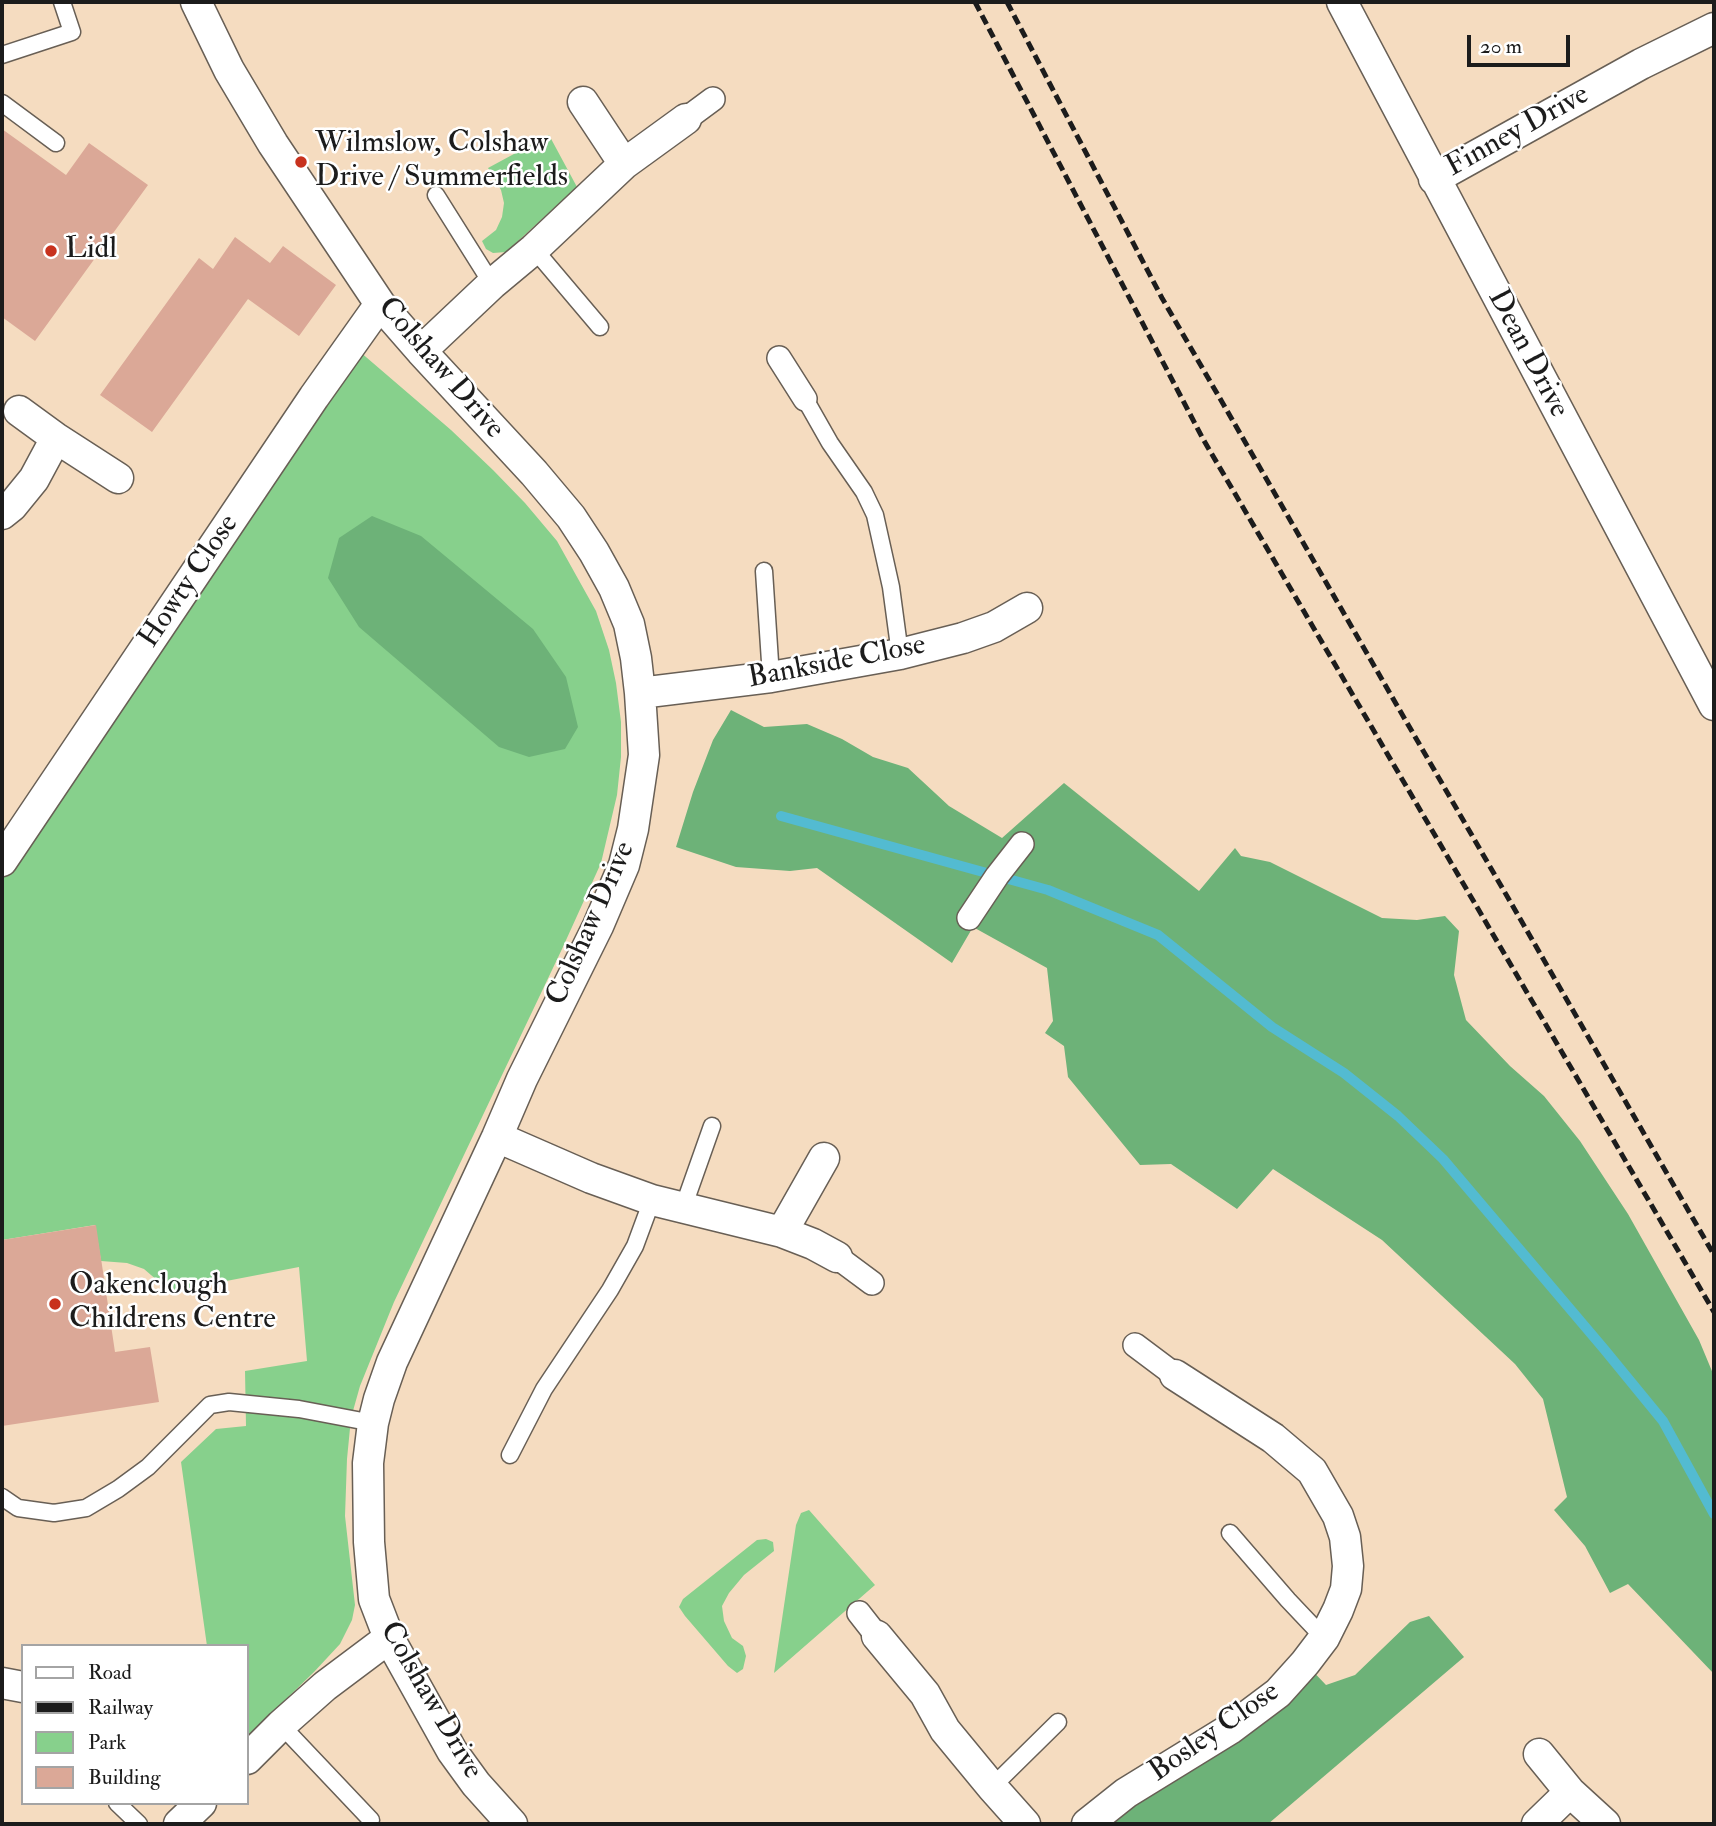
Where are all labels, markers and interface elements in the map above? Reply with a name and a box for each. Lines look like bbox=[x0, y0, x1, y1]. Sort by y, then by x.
scale bar bbox=[1471, 21, 1574, 65]
text: 20 m bbox=[1480, 33, 1522, 60]
street label: Finney Drive bbox=[1440, 78, 1596, 186]
place label: Wilmslow, Colshaw Drive / Summerfields bbox=[315, 127, 568, 198]
marker: Wilmslow, Colshaw Drive / Summerfields bbox=[293, 154, 309, 170]
place label: Lidl bbox=[65, 233, 117, 269]
marker: Lidl bbox=[43, 243, 59, 259]
street label: Dean Drive bbox=[1478, 284, 1576, 424]
street label: Colshaw Drive bbox=[369, 291, 511, 447]
street label: Howty Close bbox=[132, 509, 248, 655]
street label: Bankside Close bbox=[745, 628, 929, 698]
street label: Colshaw Drive bbox=[540, 837, 644, 1011]
place label: Oakenclough Childrens Centre bbox=[69, 1269, 276, 1340]
marker: Oakenclough Childrens Centre bbox=[47, 1296, 63, 1312]
street label: Colshaw Drive bbox=[371, 1616, 489, 1786]
legend bbox=[21, 1644, 248, 1805]
text: Road bbox=[88, 1659, 132, 1686]
street label: Bosley Close bbox=[1143, 1675, 1287, 1791]
text: Railway bbox=[88, 1694, 153, 1721]
text: Park bbox=[88, 1729, 126, 1756]
text: Building bbox=[88, 1764, 161, 1791]

